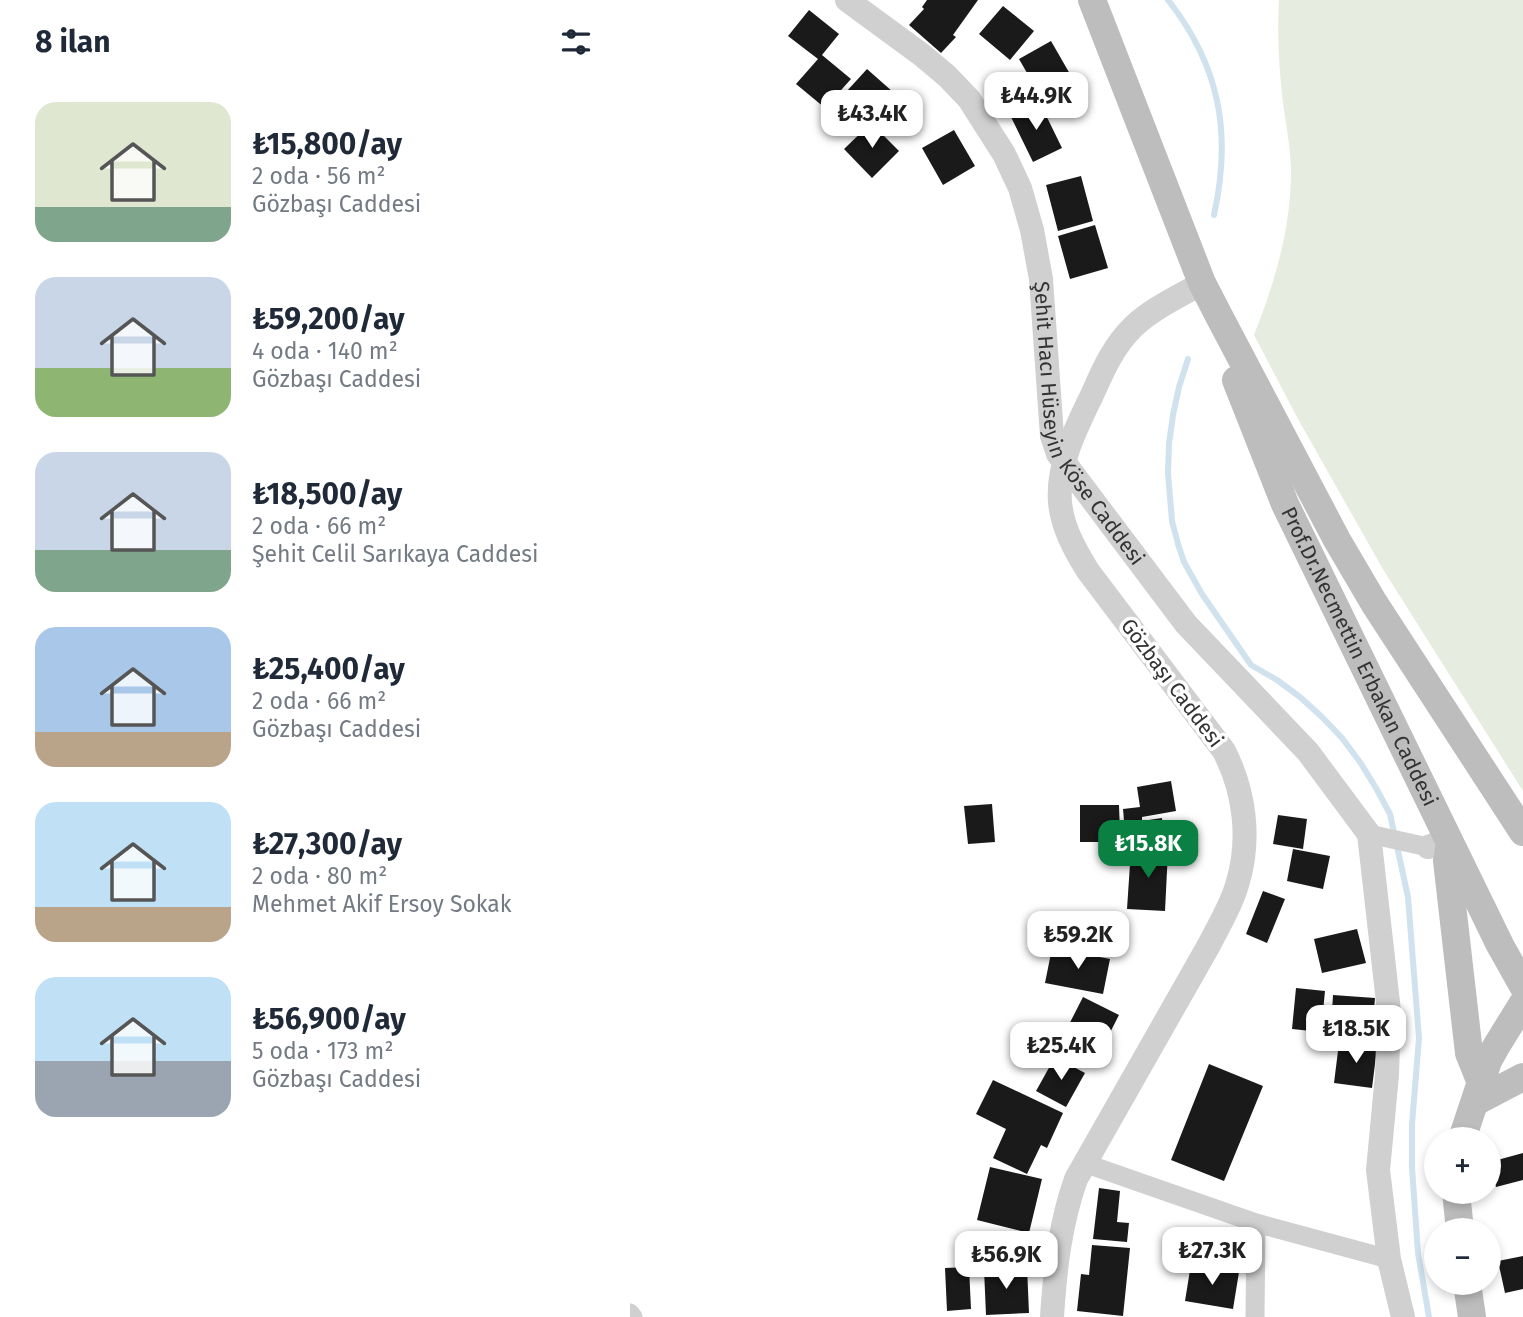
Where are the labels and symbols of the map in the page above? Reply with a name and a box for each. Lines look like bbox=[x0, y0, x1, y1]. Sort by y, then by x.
pin: ₺44.9K bbox=[979, 72, 1093, 132]
pin: ₺43.4K bbox=[815, 90, 929, 150]
street label: Şehit Hacı Hüseyin Köse Caddesi bbox=[1028, 280, 1150, 570]
street label: Prof.Dr.Necmettin Erbakan Caddesi bbox=[1275, 503, 1443, 810]
street label: Gözbaşı Caddesi bbox=[1115, 613, 1229, 753]
pin: ₺15.8K bbox=[1091, 820, 1205, 880]
pin: ₺59.2K bbox=[1021, 912, 1135, 971]
pin: ₺18.5K bbox=[1299, 1006, 1413, 1065]
pin: ₺25.4K bbox=[1004, 1023, 1118, 1082]
pin: ₺27.3K bbox=[1155, 1228, 1269, 1287]
pin: ₺56.9K bbox=[949, 1232, 1063, 1291]

